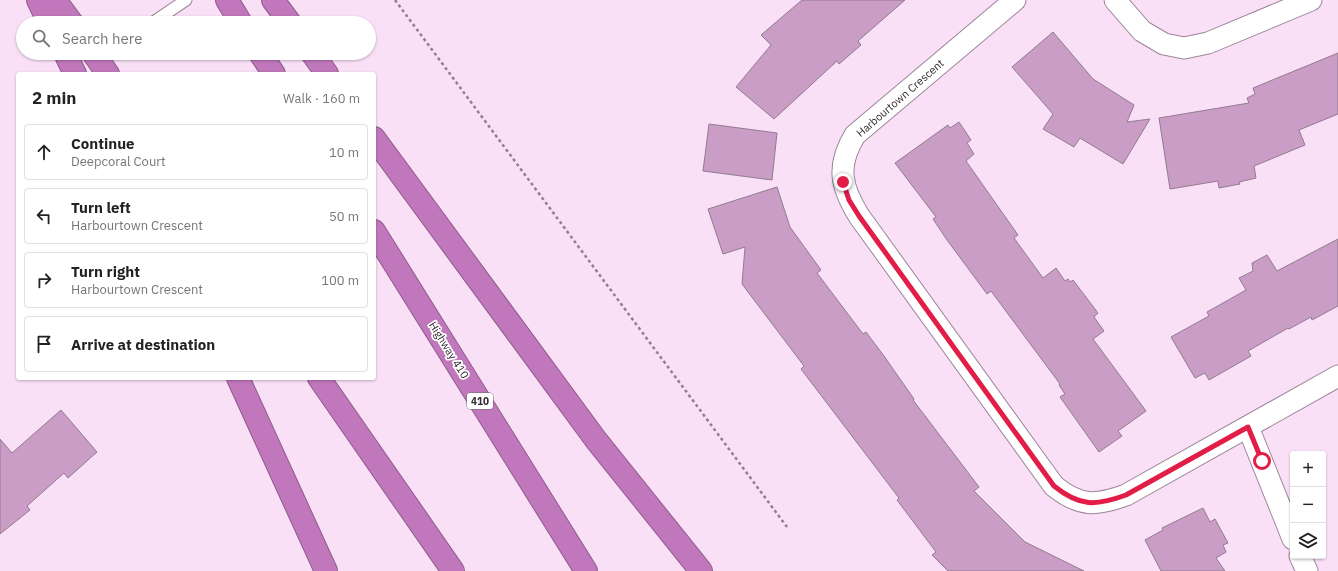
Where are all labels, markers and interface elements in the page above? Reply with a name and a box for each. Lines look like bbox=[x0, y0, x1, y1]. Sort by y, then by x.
search box bbox=[16, 16, 376, 60]
icon: search bbox=[30, 27, 52, 49]
text: Search here bbox=[62, 29, 142, 48]
street label: Harbourtown Crescent bbox=[853, 56, 947, 140]
text: 2 min bbox=[32, 87, 76, 109]
text: Walk · 160 m bbox=[283, 90, 360, 107]
text: Continue bbox=[71, 134, 135, 153]
icon: ahead bbox=[33, 141, 55, 163]
text: 10 m bbox=[329, 144, 359, 161]
text: Deepcoral Court bbox=[71, 153, 166, 170]
route end bbox=[834, 173, 852, 191]
text: Turn left bbox=[71, 198, 131, 217]
icon: left bbox=[33, 205, 55, 227]
text: 50 m bbox=[329, 208, 359, 225]
text: Harbourtown Crescent bbox=[71, 217, 203, 234]
text: Turn right bbox=[71, 262, 140, 281]
icon: right bbox=[33, 269, 55, 291]
text: 100 m bbox=[321, 272, 359, 289]
text: Harbourtown Crescent bbox=[71, 281, 203, 298]
street label: Highway 410 bbox=[426, 319, 472, 381]
icon: arrive bbox=[33, 333, 55, 355]
text: Arrive at destination bbox=[71, 335, 215, 354]
road number: 410 bbox=[467, 393, 493, 409]
map controls bbox=[1290, 451, 1326, 559]
button: + bbox=[1290, 451, 1326, 487]
route start bbox=[1253, 452, 1271, 470]
button: − bbox=[1290, 487, 1326, 523]
button: layers bbox=[1290, 523, 1326, 559]

